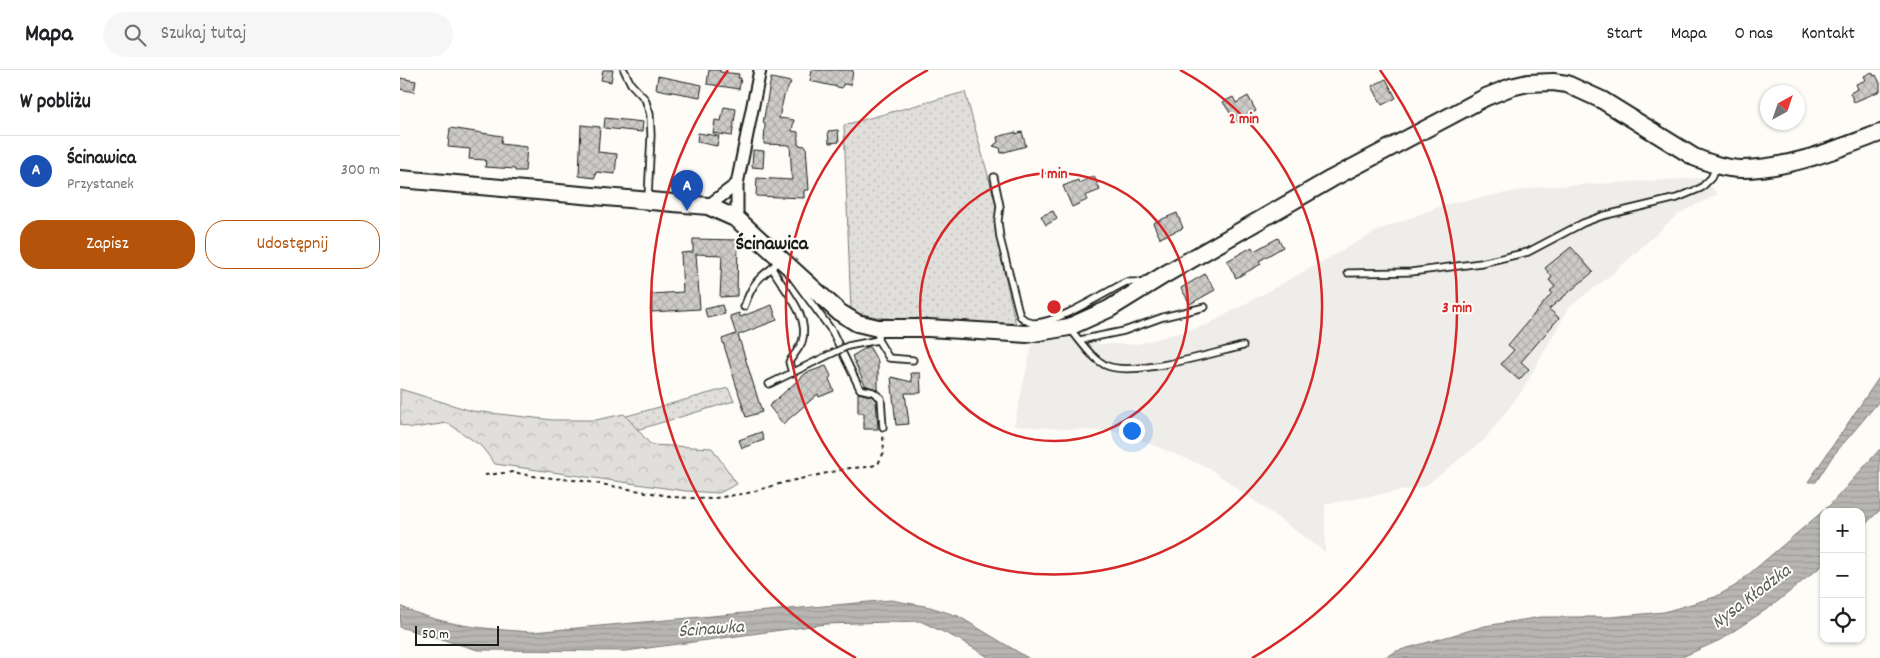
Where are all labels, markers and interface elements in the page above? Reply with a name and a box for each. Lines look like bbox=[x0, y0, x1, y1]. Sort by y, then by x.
search box bbox=[103, 12, 453, 57]
text: Mapa bbox=[25, 18, 73, 52]
icon: search bbox=[121, 21, 149, 49]
text: Szukaj tutaj bbox=[161, 21, 247, 48]
text: Start bbox=[1606, 22, 1643, 47]
text: Mapa bbox=[1671, 22, 1706, 47]
text: O nas bbox=[1734, 22, 1773, 47]
text: Kontakt bbox=[1801, 22, 1855, 47]
north arrow bbox=[1760, 85, 1805, 130]
text: W pobliżu bbox=[20, 88, 91, 118]
text: 2 min bbox=[1229, 109, 1259, 131]
text: Ścinawica bbox=[67, 146, 136, 173]
text: A bbox=[32, 159, 40, 182]
text: 300 m bbox=[341, 159, 380, 182]
text: 1 min bbox=[1041, 164, 1067, 186]
pin: A bbox=[671, 170, 703, 211]
text: Przystanek bbox=[67, 173, 134, 196]
button: Zapisz bbox=[20, 220, 195, 269]
button: Udostępnij bbox=[205, 220, 380, 269]
district label: Ścinawica bbox=[736, 231, 809, 259]
centre of rings bbox=[1045, 298, 1063, 316]
text: 3 min bbox=[1442, 298, 1472, 320]
your location bbox=[1119, 418, 1145, 444]
map controls bbox=[1820, 508, 1865, 643]
button: + bbox=[1820, 508, 1865, 553]
button: − bbox=[1820, 553, 1865, 598]
water label: Nysa Kłodzka bbox=[1707, 558, 1798, 637]
button: locate bbox=[1820, 598, 1865, 643]
water label: Ścinawka bbox=[678, 615, 746, 646]
scale bar bbox=[415, 623, 499, 646]
text: 50 m bbox=[422, 625, 449, 645]

